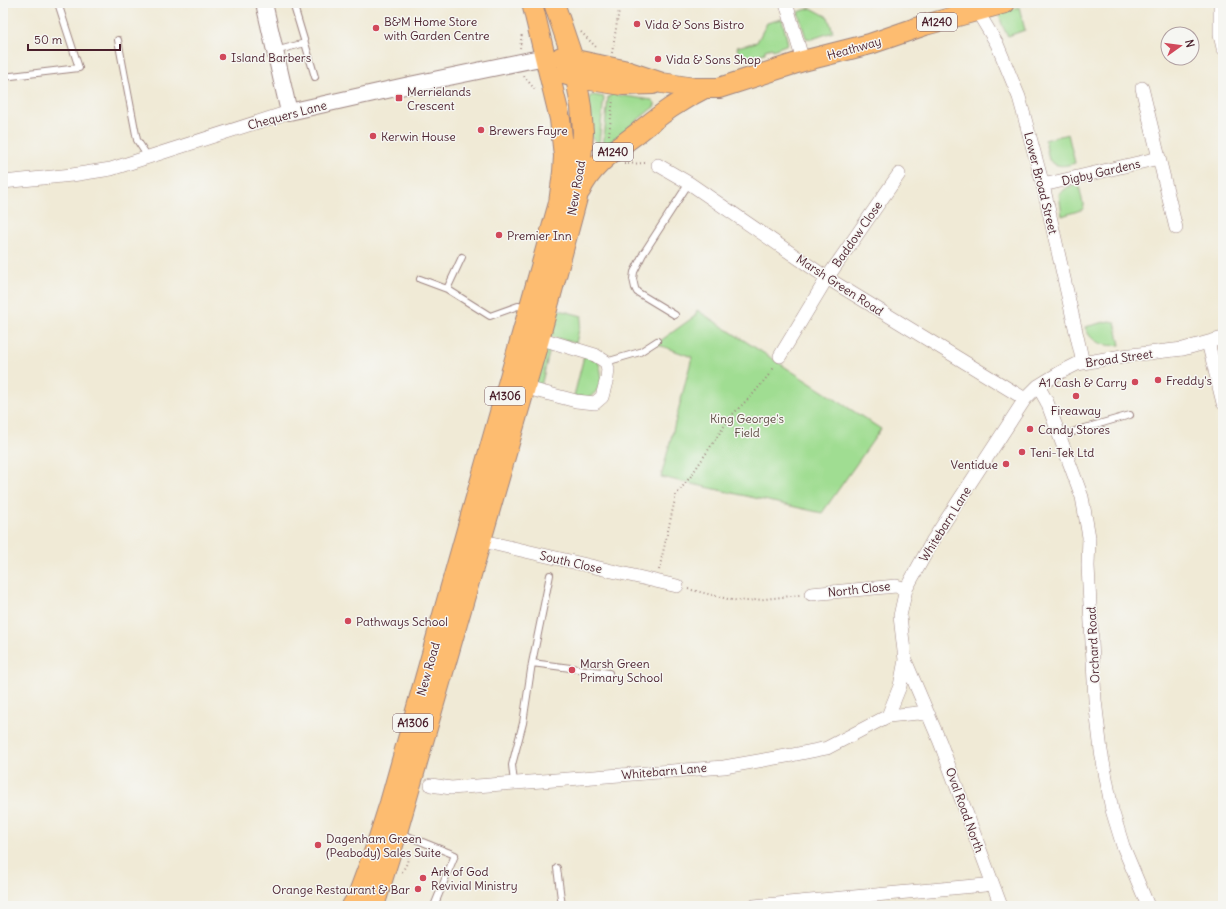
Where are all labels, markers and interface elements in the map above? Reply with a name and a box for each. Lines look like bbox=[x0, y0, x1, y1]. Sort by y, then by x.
road number: A1240 bbox=[917, 13, 957, 31]
place label: B&M Home Store with Garden Centre bbox=[384, 14, 489, 43]
place label: Vida & Sons Bistro bbox=[645, 17, 745, 32]
marker: Vida & Sons Bistro bbox=[632, 19, 642, 29]
marker: B&M Home Store with Garden Centre bbox=[371, 23, 381, 33]
scale bar bbox=[28, 26, 120, 52]
north arrow bbox=[1160, 26, 1200, 66]
text: 50 m bbox=[34, 32, 63, 47]
street label: Heathway bbox=[825, 33, 883, 63]
text: N bbox=[1182, 38, 1197, 49]
place label: Island Barbers bbox=[231, 50, 311, 65]
marker: Island Barbers bbox=[218, 52, 228, 62]
place label: Vida & Sons Shop bbox=[666, 52, 761, 67]
marker: Vida & Sons Shop bbox=[653, 54, 663, 64]
place label: Merrielands Crescent bbox=[407, 84, 471, 113]
marker: Merrielands Crescent bbox=[394, 93, 404, 103]
street label: Chequers Lane bbox=[246, 97, 328, 133]
place label: Brewers Fayre bbox=[489, 123, 568, 138]
marker: Brewers Fayre bbox=[476, 125, 486, 135]
place label: Kerwin House bbox=[381, 129, 456, 144]
street label: Lower Broad Street bbox=[1021, 130, 1061, 236]
marker: Kerwin House bbox=[368, 131, 378, 141]
road number: A1240 bbox=[593, 143, 633, 161]
street label: Digby Gardens bbox=[1060, 156, 1142, 188]
street label: New Road bbox=[564, 160, 588, 216]
street label: Baddow Close bbox=[829, 198, 885, 270]
place label: Premier Inn bbox=[507, 228, 572, 243]
marker: Premier Inn bbox=[494, 230, 504, 240]
street label: Marsh Green Road bbox=[794, 251, 886, 319]
street label: Broad Street bbox=[1084, 346, 1154, 370]
place label: Freddy's bbox=[1166, 373, 1212, 388]
place label: A1 Cash & Carry bbox=[1039, 375, 1127, 390]
marker: Freddy's bbox=[1153, 375, 1163, 385]
marker: A1 Cash & Carry bbox=[1130, 377, 1140, 387]
road number: A1306 bbox=[485, 387, 525, 405]
marker: Fireaway bbox=[1071, 391, 1081, 401]
place label: Fireaway bbox=[1051, 403, 1101, 418]
park label: King George's Field bbox=[710, 411, 784, 440]
place label: Candy Stores bbox=[1038, 422, 1110, 437]
marker: Candy Stores bbox=[1025, 424, 1035, 434]
place label: Teni-Tek Ltd bbox=[1030, 445, 1094, 460]
marker: Teni-Tek Ltd bbox=[1017, 447, 1027, 457]
place label: Ventidue bbox=[950, 457, 998, 472]
marker: Ventidue bbox=[1001, 459, 1011, 469]
street label: Whitebarn Lane bbox=[916, 484, 974, 564]
street label: South Close bbox=[538, 548, 604, 576]
street label: North Close bbox=[827, 578, 891, 600]
street label: Orchard Road bbox=[1084, 606, 1102, 684]
place label: Pathways School bbox=[356, 614, 448, 629]
marker: Pathways School bbox=[343, 616, 353, 626]
street label: New Road bbox=[413, 640, 443, 698]
place label: Marsh Green Primary School bbox=[580, 656, 663, 685]
marker: Marsh Green Primary School bbox=[567, 665, 577, 675]
road number: A1306 bbox=[393, 714, 433, 732]
street label: Whitebarn Lane bbox=[621, 760, 707, 782]
street label: Oval Road North bbox=[943, 766, 987, 855]
place label: Dagenham Green (Peabody) Sales Suite bbox=[326, 831, 441, 860]
marker: Dagenham Green (Peabody) Sales Suite bbox=[313, 840, 323, 850]
place label: Ark of God Revivial Ministry bbox=[431, 864, 518, 893]
marker: Ark of God Revivial Ministry bbox=[418, 873, 428, 883]
place label: Orange Restaurant & Bar bbox=[272, 882, 410, 897]
marker: Orange Restaurant & Bar bbox=[413, 884, 423, 894]

